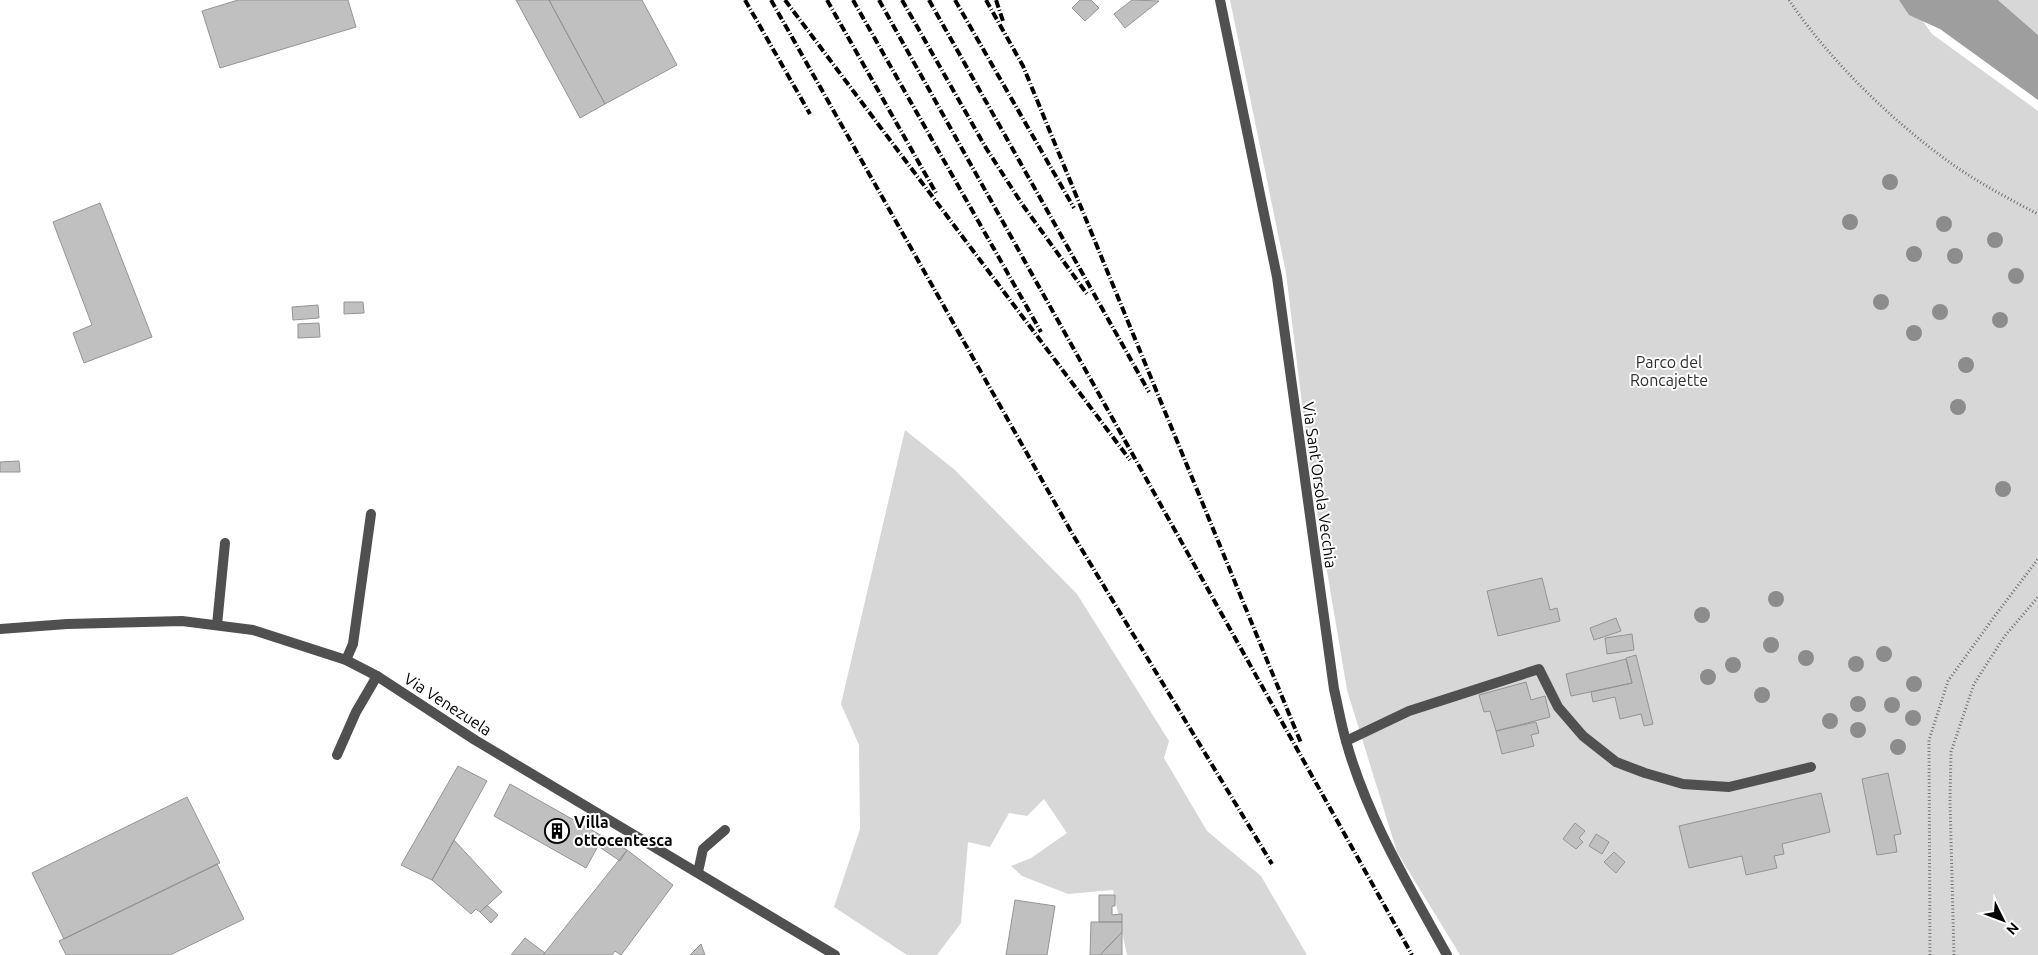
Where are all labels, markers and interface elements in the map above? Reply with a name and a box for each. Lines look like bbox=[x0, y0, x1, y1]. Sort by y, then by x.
park label: Parco del Roncajette bbox=[1630, 353, 1708, 389]
street label: Via Sant'Orsola Vecchia bbox=[1299, 401, 1341, 569]
street label: Via Venezuela bbox=[401, 669, 495, 739]
place label: Villa ottocentesca bbox=[574, 813, 673, 849]
building icon: Villa ottocentesca bbox=[544, 818, 570, 844]
north arrow bbox=[1978, 895, 2028, 945]
text: N bbox=[2003, 919, 2022, 938]

